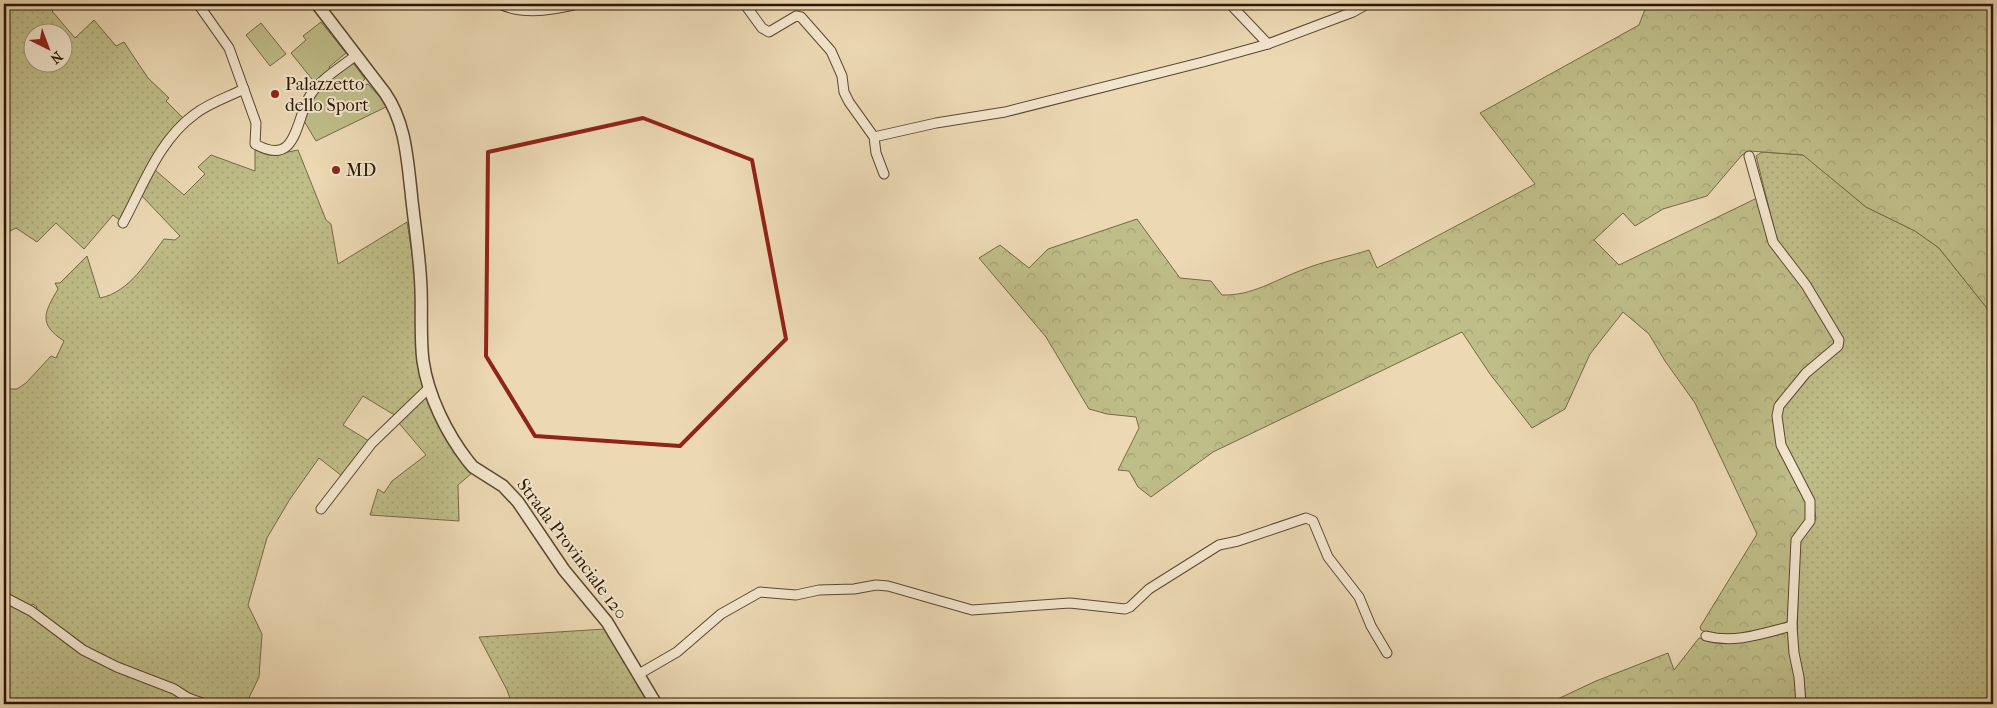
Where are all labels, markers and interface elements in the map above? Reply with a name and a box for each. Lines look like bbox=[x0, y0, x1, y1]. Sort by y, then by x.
north arrow bbox=[22, 22, 72, 72]
text: N bbox=[46, 47, 66, 67]
place label: Palazzetto dello Sport bbox=[285, 74, 369, 116]
marker: Palazzetto dello Sport bbox=[269, 88, 281, 100]
place label: MD bbox=[346, 160, 376, 181]
marker: MD bbox=[330, 164, 342, 176]
street label: Strada Provinciale 120 bbox=[512, 475, 632, 623]

